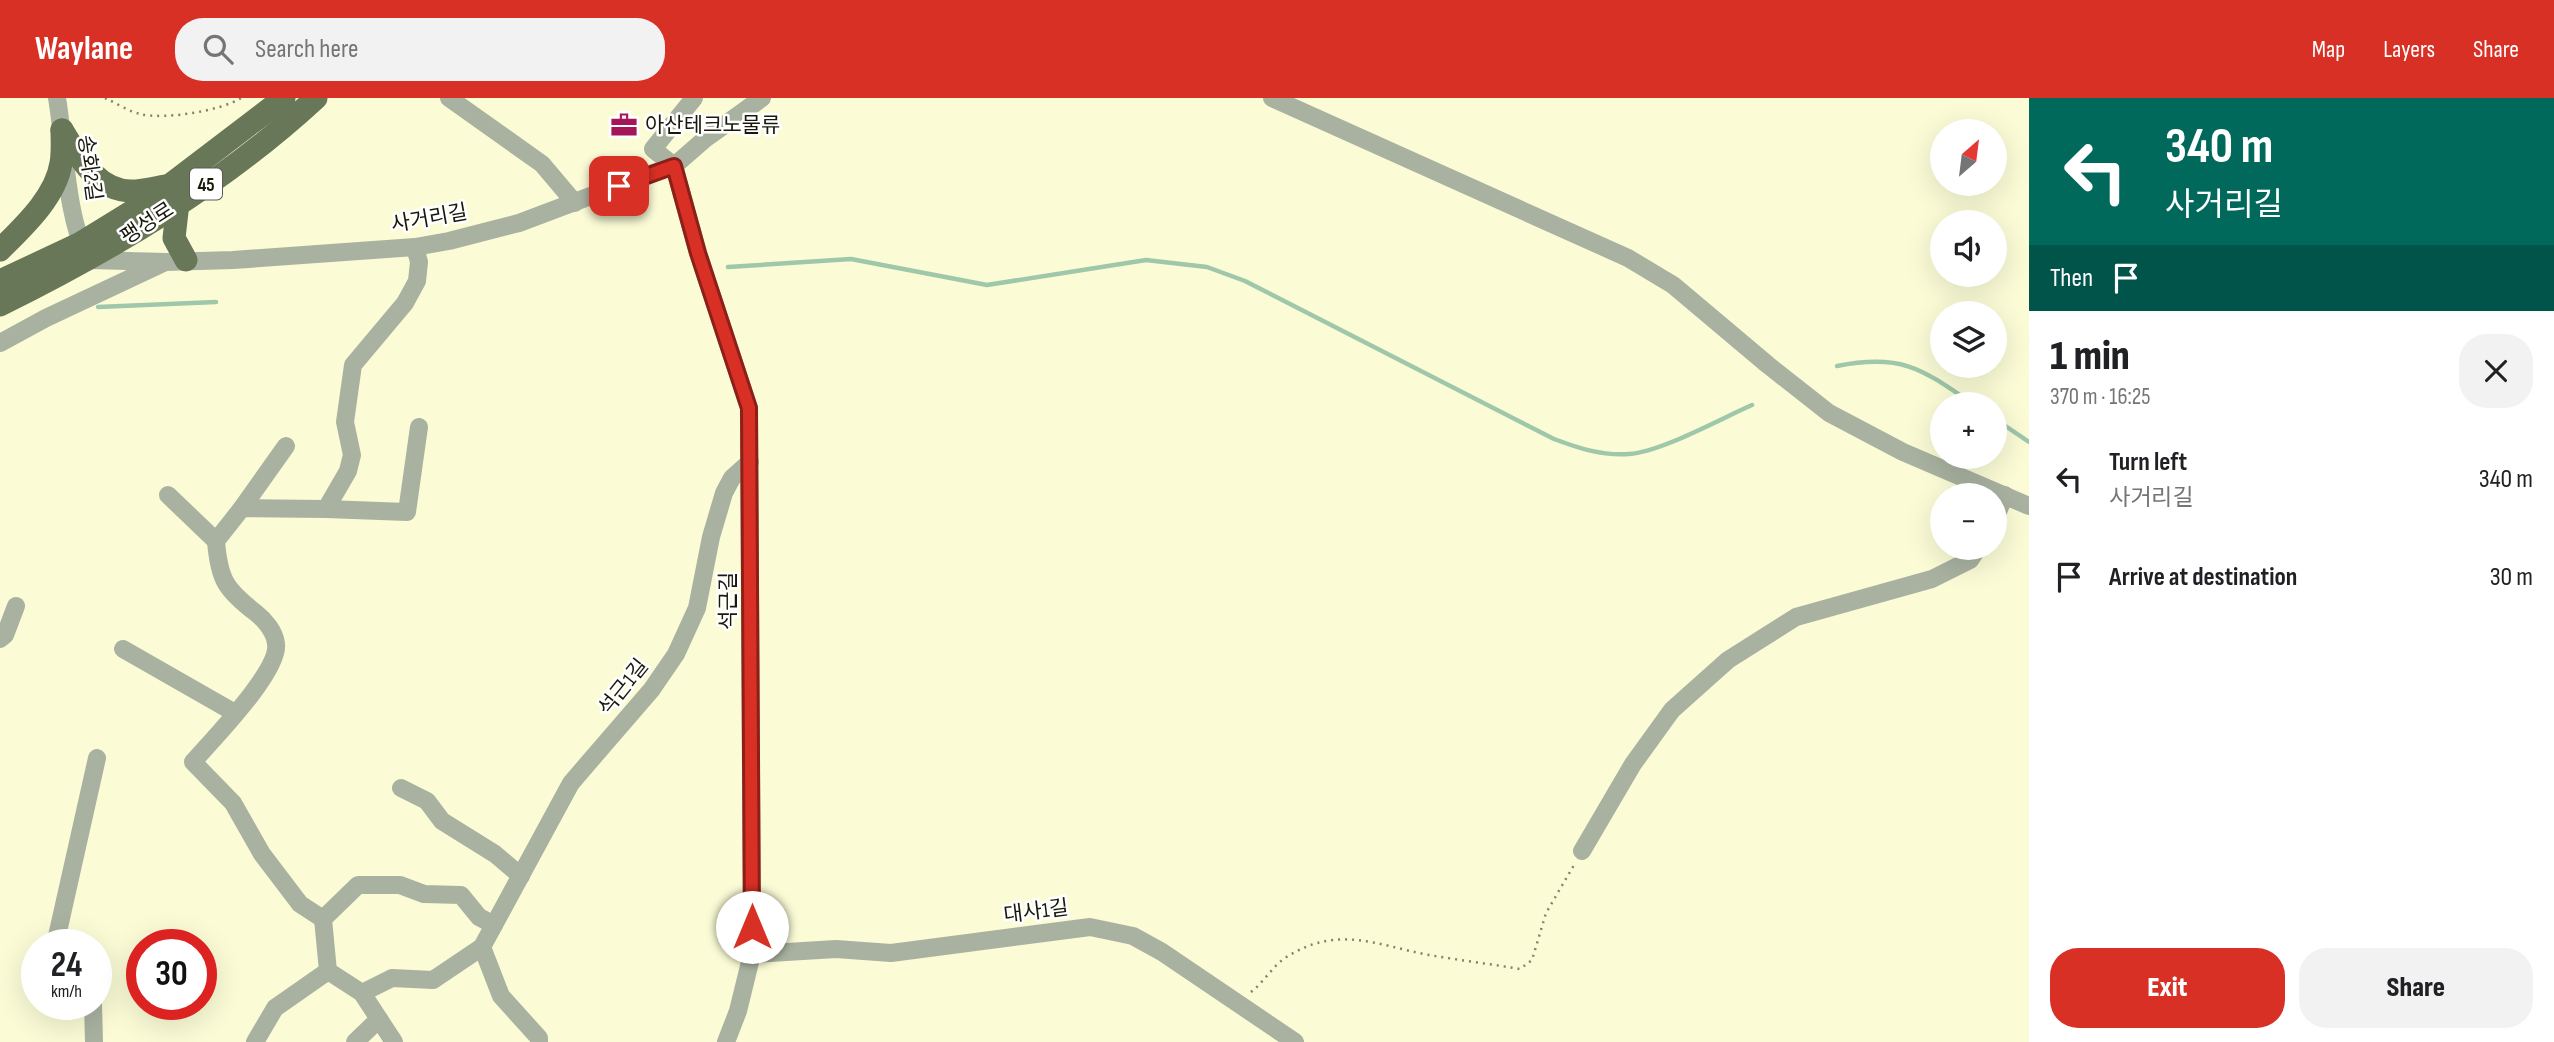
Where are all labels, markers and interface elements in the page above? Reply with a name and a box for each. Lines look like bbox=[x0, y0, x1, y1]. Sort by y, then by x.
search box bbox=[175, 18, 665, 81]
text: Waylane bbox=[35, 29, 133, 69]
icon: search bbox=[199, 30, 237, 68]
text: Search here bbox=[255, 34, 358, 65]
text: Map bbox=[2312, 35, 2345, 64]
text: Layers bbox=[2383, 35, 2435, 64]
text: Share bbox=[2473, 35, 2519, 64]
office icon: 아산테크노물류 bbox=[609, 110, 639, 140]
place label: 아산테크노물류 bbox=[645, 113, 780, 138]
text: 340 m bbox=[2165, 118, 2273, 177]
north arrow bbox=[1930, 119, 2007, 196]
map controls bbox=[1930, 119, 2007, 560]
icon: left bbox=[2050, 126, 2141, 217]
street label: 송화2길 bbox=[72, 133, 107, 203]
pin bbox=[589, 156, 649, 216]
icon: arrive bbox=[600, 167, 638, 205]
road number: 45 bbox=[190, 169, 222, 200]
text: 사거리길 bbox=[2165, 186, 2283, 225]
street label: 팽성로 bbox=[116, 197, 178, 250]
street label: 사거리길 bbox=[389, 199, 469, 238]
button: sound bbox=[1930, 210, 2007, 287]
icon: arrive bbox=[2107, 259, 2145, 297]
text: Then bbox=[2050, 263, 2093, 294]
button: layers bbox=[1930, 301, 2007, 378]
text: 1 min bbox=[2050, 331, 2130, 382]
button: close bbox=[2459, 334, 2533, 408]
text: 370 m · 16:25 bbox=[2050, 383, 2151, 411]
button: + bbox=[1930, 392, 2007, 469]
text: Turn left bbox=[2109, 447, 2187, 478]
icon: left bbox=[2050, 460, 2088, 498]
text: 340 m bbox=[2479, 464, 2533, 495]
button: − bbox=[1930, 483, 2007, 560]
text: 사거리길 bbox=[2109, 484, 2194, 512]
icon: arrive bbox=[2050, 558, 2088, 596]
text: Arrive at destination bbox=[2109, 562, 2297, 593]
text: 30 m bbox=[2490, 562, 2533, 593]
street label: 석근길 bbox=[716, 572, 741, 630]
street label: 석근1길 bbox=[593, 654, 654, 721]
position arrow bbox=[715, 890, 789, 964]
street label: 대사1길 bbox=[1002, 895, 1070, 928]
speed limit sign: 30 bbox=[126, 929, 217, 1020]
text: 24 bbox=[51, 944, 82, 987]
button: Exit bbox=[2050, 948, 2285, 1028]
button: Share bbox=[2299, 948, 2533, 1028]
text: km/h bbox=[51, 981, 82, 1002]

